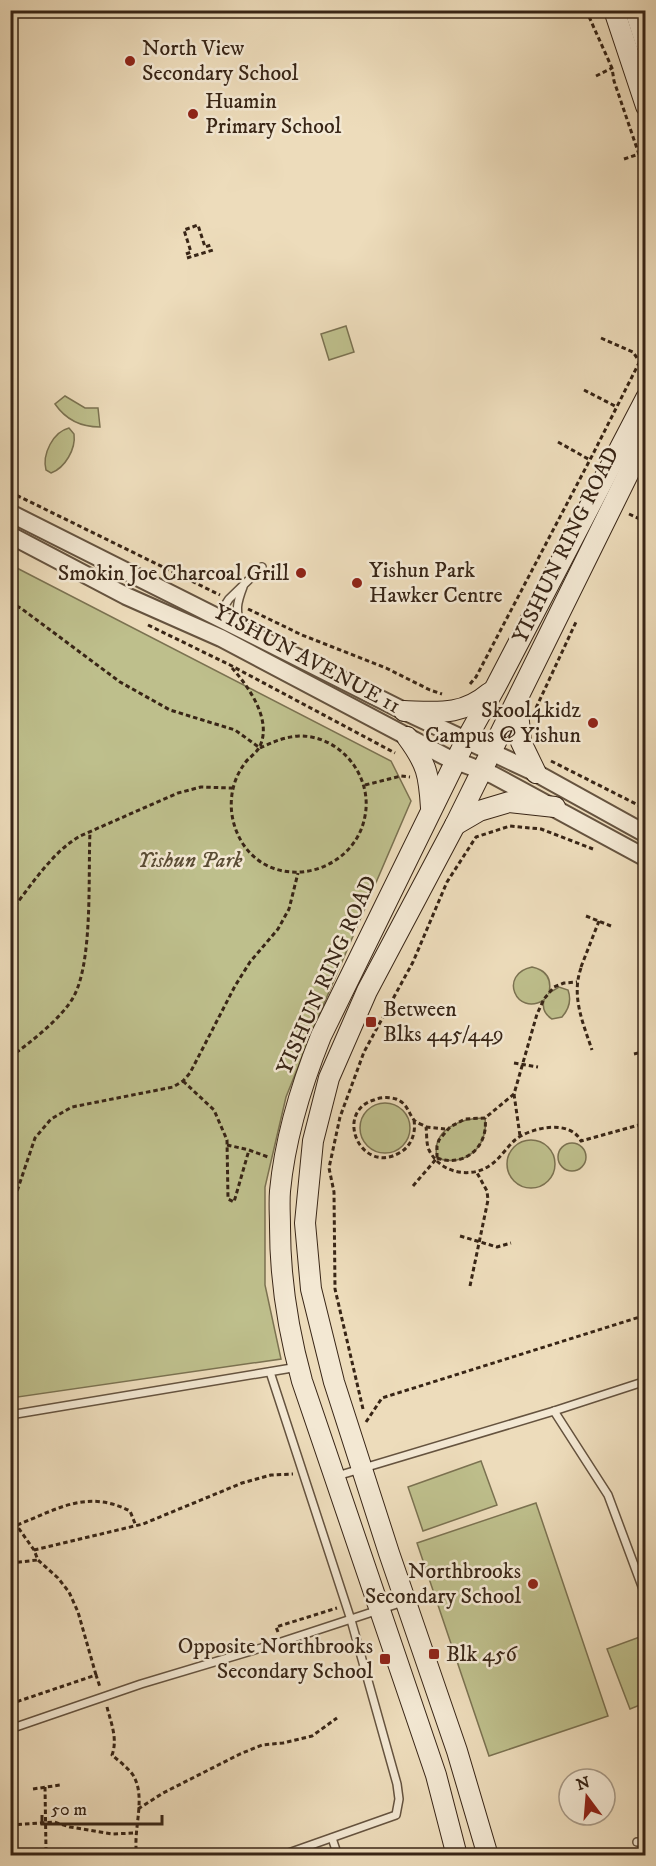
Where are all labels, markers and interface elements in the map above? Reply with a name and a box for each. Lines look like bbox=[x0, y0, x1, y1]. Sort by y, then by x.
place label: North View Secondary School bbox=[142, 35, 299, 87]
marker: North View Secondary School bbox=[123, 54, 137, 68]
place label: Huamin Primary School bbox=[205, 88, 342, 140]
marker: Huamin Primary School bbox=[186, 107, 200, 121]
street label: YISHUN RING ROAD bbox=[507, 442, 625, 648]
place label: Yishun Park Hawker Centre bbox=[369, 557, 503, 609]
place label: Smokin Joe Charcoal Grill bbox=[58, 560, 289, 587]
marker: Smokin Joe Charcoal Grill bbox=[294, 566, 308, 580]
marker: Yishun Park Hawker Centre bbox=[350, 576, 364, 590]
street label: YISHUN AVENUE 11 bbox=[209, 598, 405, 720]
place label: Skool4kidz Campus @ Yishun bbox=[425, 697, 581, 749]
marker: Skool4kidz Campus @ Yishun bbox=[586, 716, 600, 730]
park label: Yishun Park bbox=[137, 847, 243, 874]
street label: YISHUN RING ROAD bbox=[271, 871, 383, 1079]
place label: Between Blks 445/449 bbox=[383, 996, 504, 1048]
marker: Between Blks 445/449 bbox=[364, 1015, 378, 1029]
place label: Northbrooks Secondary School bbox=[365, 1558, 521, 1610]
marker: Northbrooks Secondary School bbox=[526, 1577, 540, 1591]
place label: Opposite Northbrooks Secondary School bbox=[178, 1633, 373, 1685]
place label: Blk 456 bbox=[446, 1641, 519, 1668]
marker: Blk 456 bbox=[427, 1647, 441, 1661]
marker: Opposite Northbrooks Secondary School bbox=[378, 1652, 392, 1666]
north arrow bbox=[557, 1767, 617, 1827]
text: N bbox=[574, 1772, 592, 1795]
scale bar bbox=[42, 1788, 162, 1826]
text: 50 m bbox=[51, 1799, 87, 1821]

